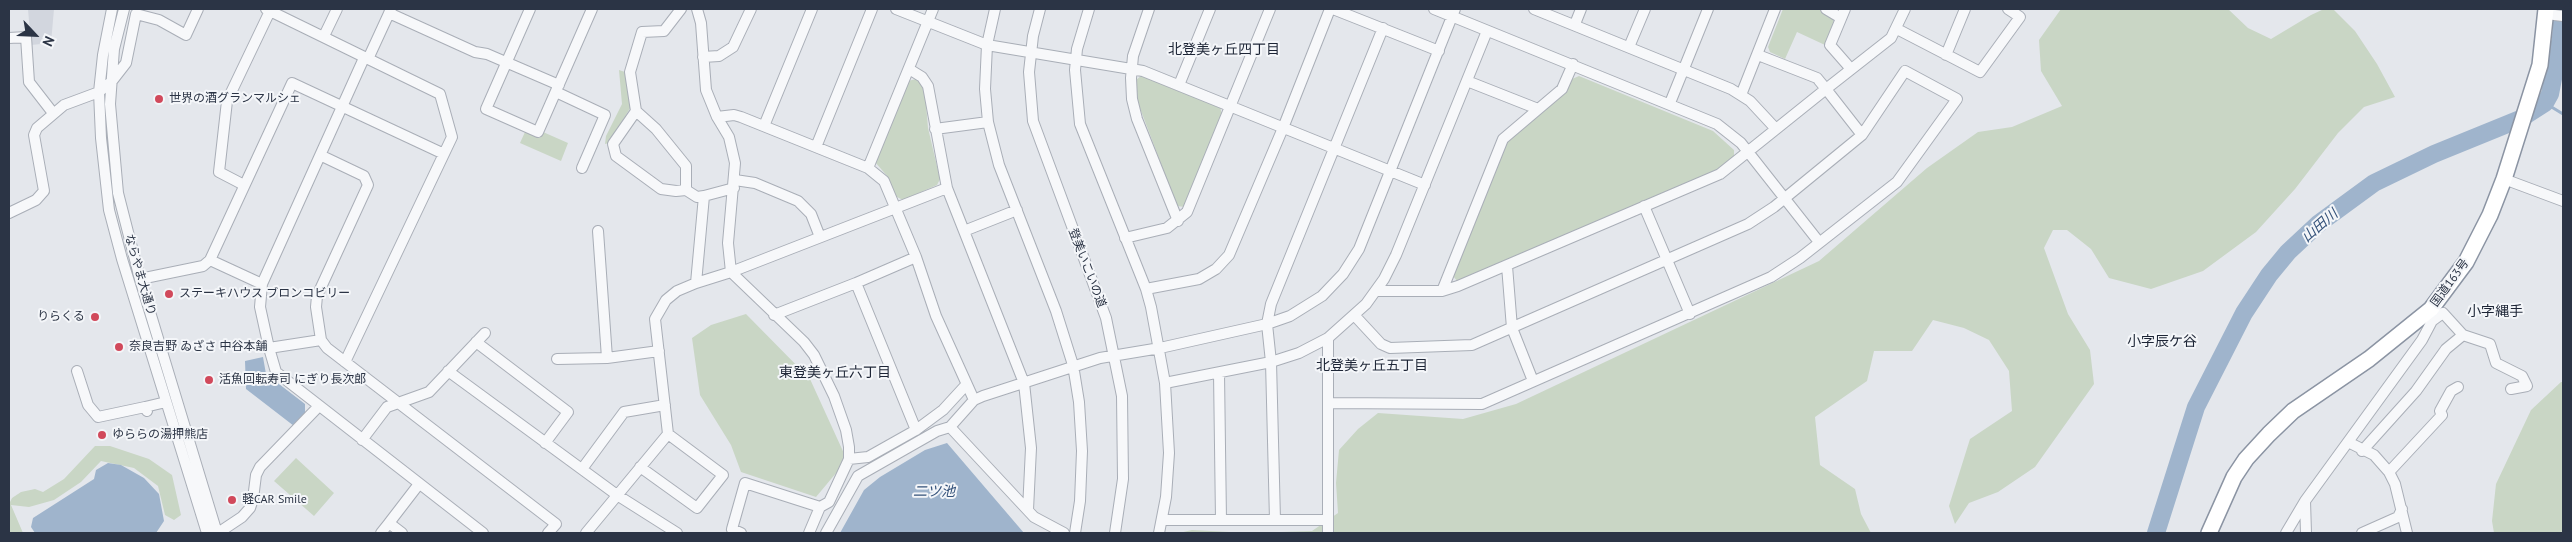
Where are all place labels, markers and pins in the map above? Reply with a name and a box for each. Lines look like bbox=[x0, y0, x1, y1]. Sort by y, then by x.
place label: 世界の酒グランマルシェ bbox=[169, 92, 301, 106]
marker: 世界の酒グランマルシェ bbox=[153, 93, 165, 105]
place label: ステーキハウス ブロンコビリー bbox=[179, 287, 350, 301]
marker: ステーキハウス ブロンコビリー bbox=[163, 288, 175, 300]
place label: りらくる bbox=[37, 310, 85, 324]
marker: りらくる bbox=[89, 311, 101, 323]
place label: 奈良吉野 ゐざさ 中谷本舗 bbox=[129, 340, 267, 354]
marker: 奈良吉野 ゐざさ 中谷本舗 bbox=[113, 341, 125, 353]
place label: 活魚回転寿司 にぎり長次郎 bbox=[219, 373, 366, 387]
marker: 活魚回転寿司 にぎり長次郎 bbox=[203, 374, 215, 386]
place label: ゆららの湯押熊店 bbox=[112, 428, 208, 442]
marker: ゆららの湯押熊店 bbox=[96, 429, 108, 441]
place label: 軽CAR Smile bbox=[242, 493, 307, 507]
marker: 軽CAR Smile bbox=[226, 494, 238, 506]

